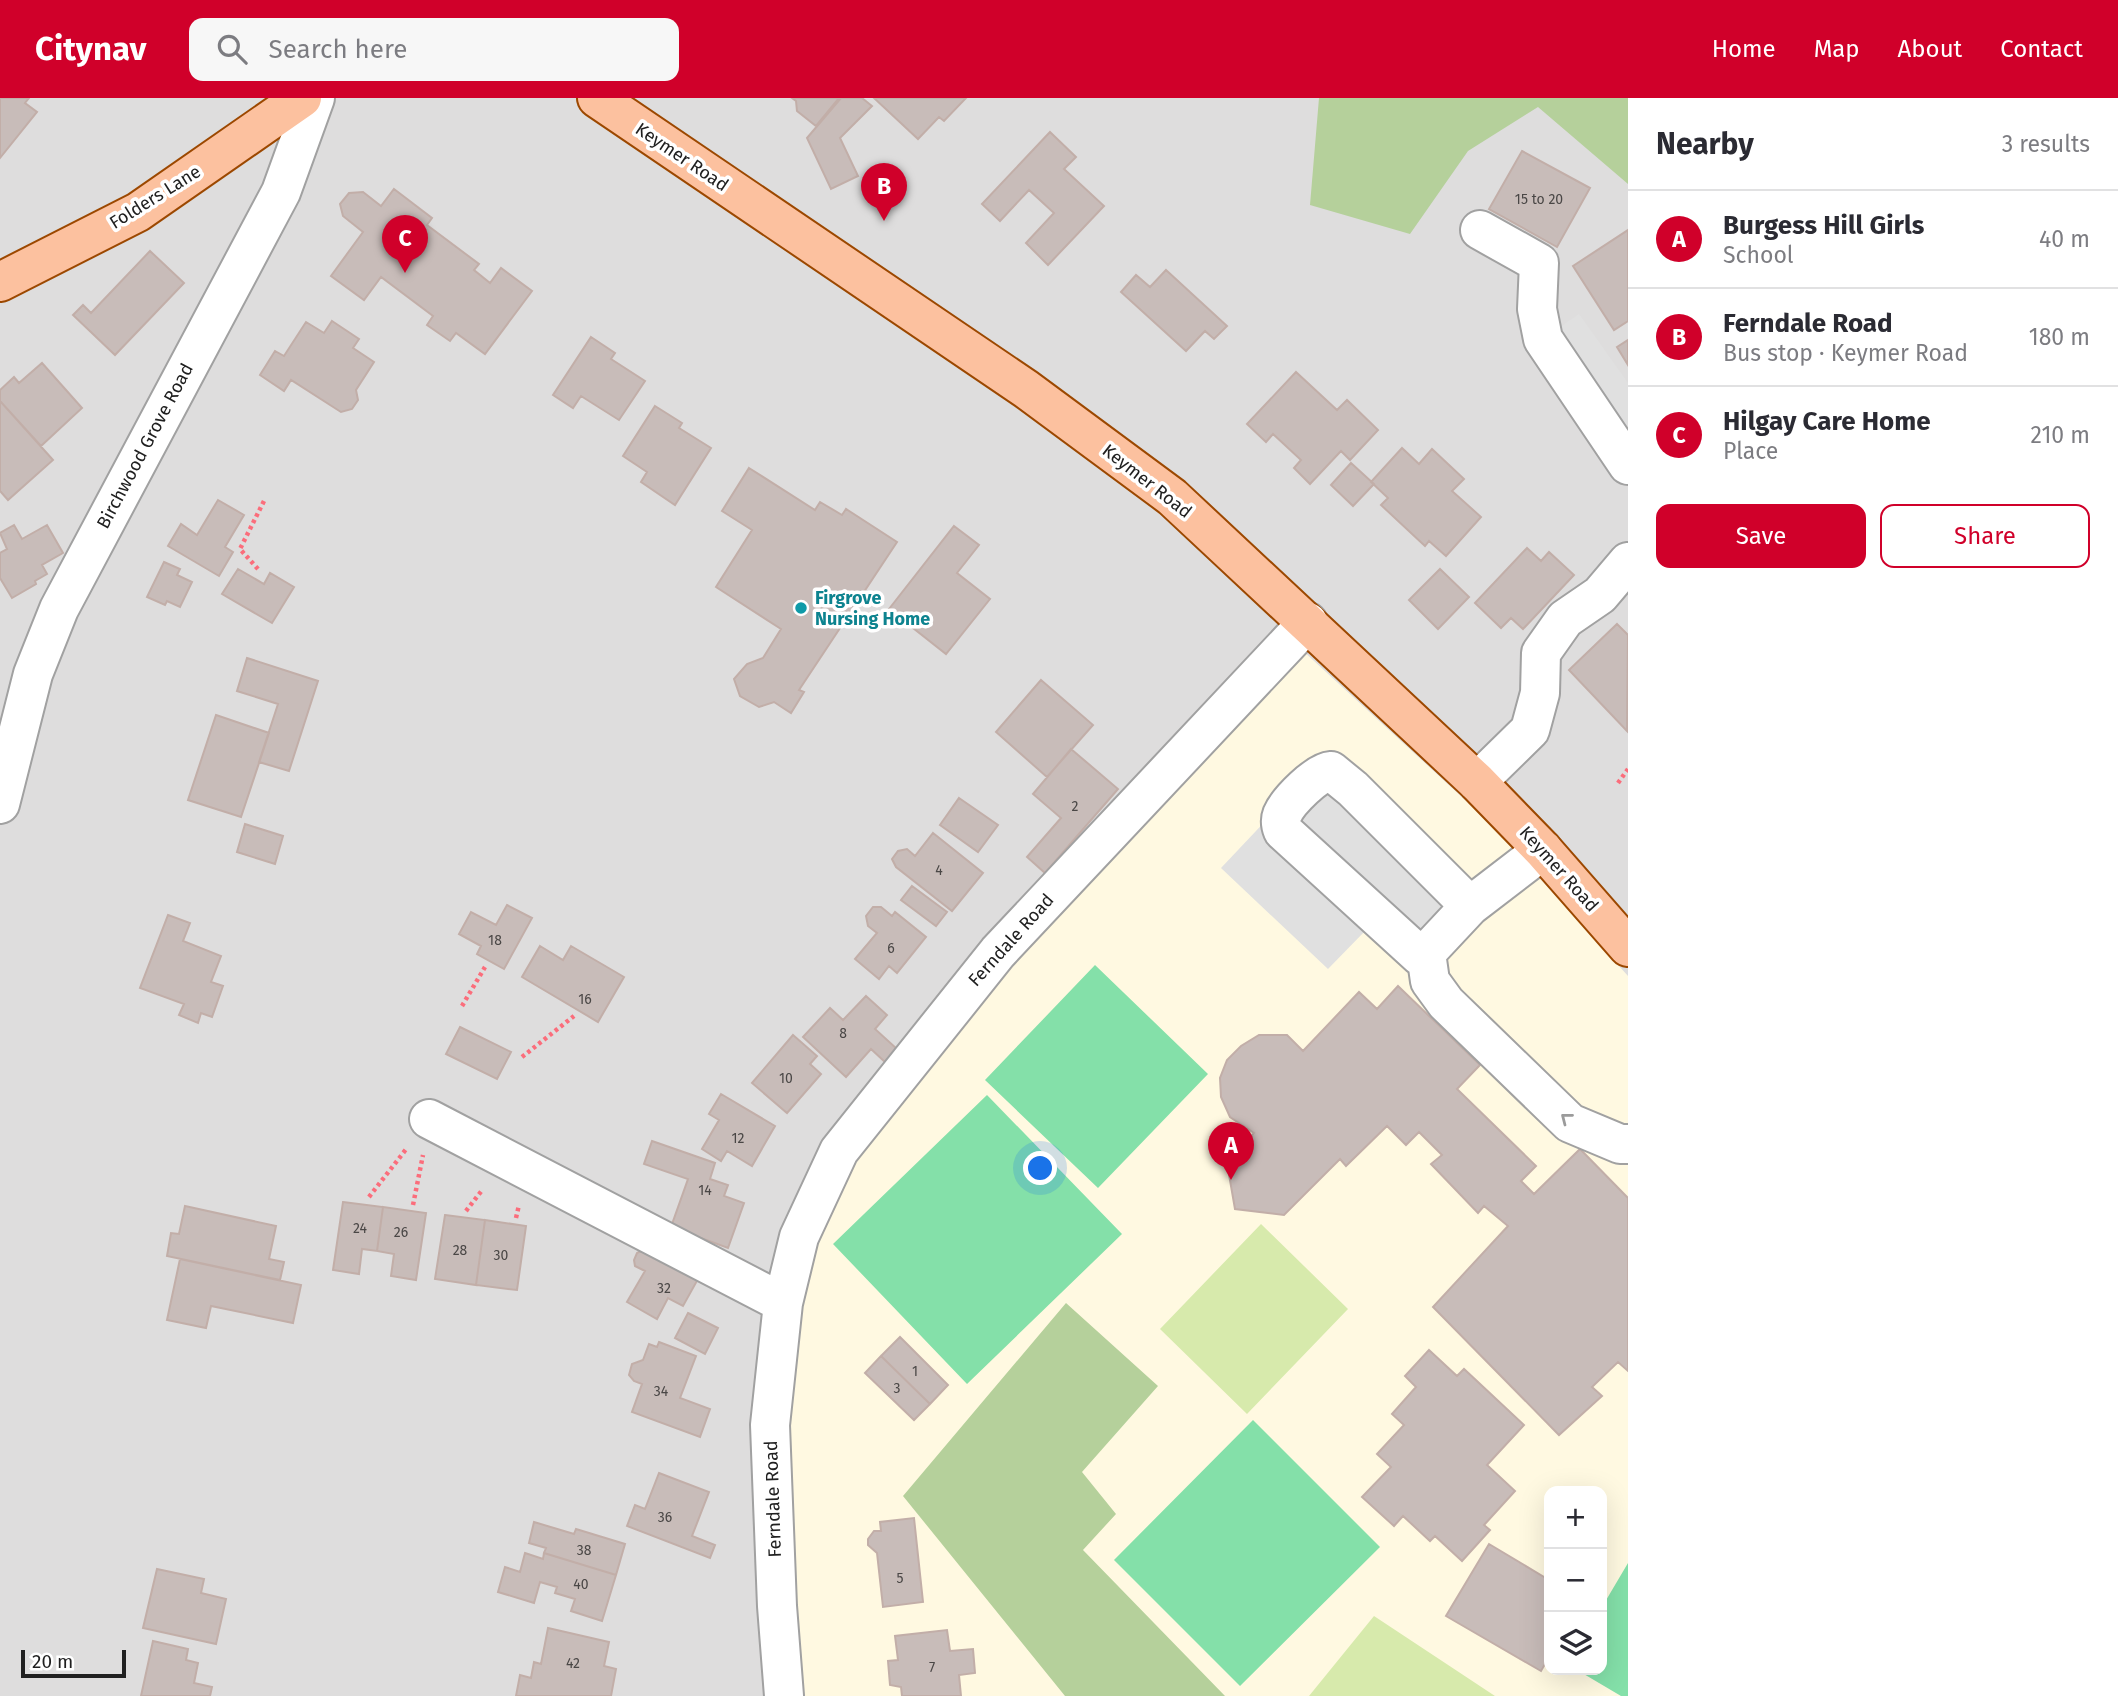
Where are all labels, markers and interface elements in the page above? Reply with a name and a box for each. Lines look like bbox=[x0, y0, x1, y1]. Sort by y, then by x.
search box bbox=[189, 18, 679, 81]
text: Citynav bbox=[35, 29, 147, 69]
icon: search bbox=[213, 30, 251, 68]
text: Search here bbox=[269, 34, 407, 65]
text: Home bbox=[1712, 35, 1776, 63]
text: Map bbox=[1814, 35, 1860, 63]
text: About bbox=[1898, 35, 1962, 63]
text: Contact bbox=[2000, 35, 2083, 63]
street label: Keymer Road bbox=[631, 118, 733, 196]
text: Nearby bbox=[1656, 126, 1754, 162]
text: 3 results bbox=[2002, 130, 2090, 158]
street label: Folders Lane bbox=[105, 160, 205, 234]
pin: B bbox=[861, 163, 907, 221]
house number: 15 to 20 bbox=[1515, 191, 1563, 208]
text: Burgess Hill Girls bbox=[1723, 210, 1924, 241]
pin: C bbox=[382, 215, 428, 273]
text: A bbox=[1672, 225, 1686, 253]
text: 40 m bbox=[2039, 225, 2090, 253]
text: School bbox=[1723, 241, 1794, 269]
text: Ferndale Road bbox=[1723, 308, 1893, 339]
text: B bbox=[1672, 323, 1686, 351]
text: 180 m bbox=[2029, 323, 2090, 351]
text: Bus stop · Keymer Road bbox=[1723, 339, 1968, 367]
street label: Birchwood Grove Road bbox=[92, 360, 198, 532]
text: Hilgay Care Home bbox=[1723, 406, 1931, 437]
text: C bbox=[1672, 421, 1686, 449]
text: 210 m bbox=[2031, 421, 2090, 449]
text: Place bbox=[1723, 437, 1778, 465]
street label: Keymer Road bbox=[1098, 439, 1196, 523]
button: Save bbox=[1656, 504, 1866, 568]
button: Share bbox=[1880, 504, 2090, 568]
place label: Firgrove Nursing Home bbox=[815, 587, 930, 630]
marker: Firgrove Nursing Home bbox=[793, 600, 809, 616]
house number: 2 bbox=[1072, 798, 1079, 815]
street label: Keymer Road bbox=[1515, 822, 1603, 916]
house number: 4 bbox=[935, 862, 943, 879]
street label: Ferndale Road bbox=[964, 889, 1058, 991]
house number: 18 bbox=[488, 932, 502, 949]
house number: 6 bbox=[887, 940, 895, 957]
house number: 16 bbox=[578, 991, 592, 1008]
house number: 8 bbox=[839, 1025, 847, 1042]
house number: 10 bbox=[779, 1070, 793, 1087]
one-way arrow bbox=[1562, 1113, 1574, 1126]
pin: A bbox=[1208, 1122, 1254, 1180]
house number: 12 bbox=[732, 1130, 745, 1147]
your location bbox=[1023, 1151, 1057, 1185]
house number: 14 bbox=[698, 1182, 712, 1199]
house number: 24 bbox=[353, 1220, 368, 1237]
house number: 26 bbox=[394, 1224, 408, 1241]
house number: 28 bbox=[453, 1242, 468, 1259]
house number: 30 bbox=[494, 1247, 509, 1264]
house number: 32 bbox=[657, 1280, 671, 1297]
house number: 1 bbox=[912, 1363, 918, 1380]
house number: 3 bbox=[894, 1380, 901, 1397]
house number: 34 bbox=[654, 1383, 669, 1400]
street label: Ferndale Road bbox=[760, 1440, 786, 1558]
map controls bbox=[1544, 1486, 1607, 1675]
button: + bbox=[1544, 1486, 1607, 1549]
house number: 36 bbox=[658, 1509, 672, 1526]
house number: 38 bbox=[577, 1542, 592, 1559]
button: − bbox=[1544, 1549, 1607, 1612]
house number: 5 bbox=[896, 1570, 904, 1587]
house number: 40 bbox=[573, 1576, 589, 1593]
button: layers bbox=[1544, 1612, 1607, 1675]
scale bar bbox=[21, 1647, 126, 1679]
text: 20 m bbox=[32, 1650, 73, 1673]
house number: 42 bbox=[566, 1655, 580, 1672]
house number: 7 bbox=[929, 1659, 935, 1676]

